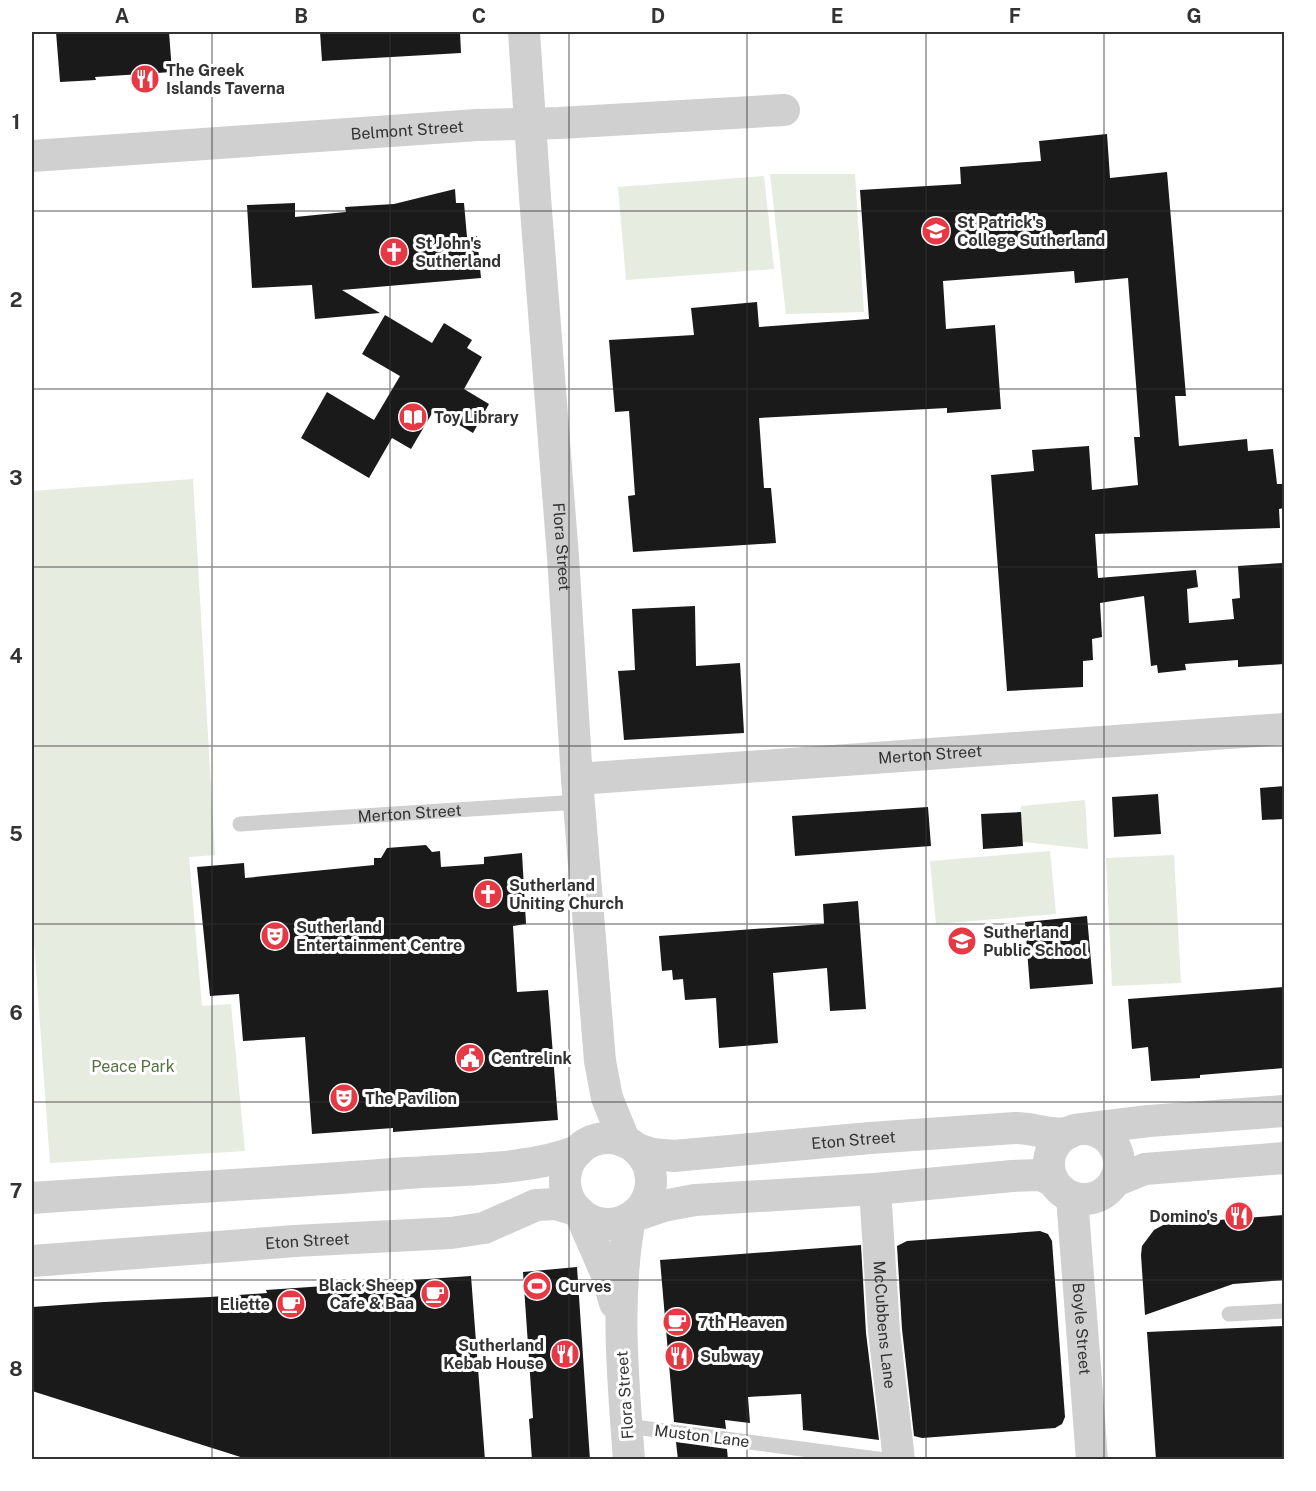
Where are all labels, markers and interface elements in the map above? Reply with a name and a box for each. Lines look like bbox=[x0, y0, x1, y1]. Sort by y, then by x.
text: A bbox=[115, 4, 129, 28]
text: B bbox=[294, 4, 308, 28]
text: C bbox=[472, 4, 486, 28]
text: D bbox=[651, 4, 665, 28]
text: E bbox=[831, 4, 843, 28]
text: F bbox=[1009, 4, 1021, 28]
text: G bbox=[1186, 4, 1202, 28]
place label: The Greek Islands Taverna bbox=[166, 61, 285, 98]
restaurant icon: The Greek Islands Taverna bbox=[129, 63, 161, 95]
text: 1 bbox=[12, 110, 20, 134]
street label: Belmont Street bbox=[350, 116, 464, 143]
place label: St Patrick's College Sutherland bbox=[957, 213, 1105, 250]
school or university icon: St Patrick's College Sutherland bbox=[920, 215, 952, 247]
place label: St John's Sutherland bbox=[415, 234, 501, 271]
church icon: St John's Sutherland bbox=[378, 236, 410, 268]
text: 2 bbox=[10, 288, 22, 312]
library icon: Toy Library bbox=[397, 401, 429, 433]
place label: Toy Library bbox=[434, 408, 519, 427]
text: 3 bbox=[9, 466, 23, 490]
street label: Flora Street bbox=[549, 502, 575, 591]
text: 4 bbox=[9, 644, 23, 668]
street label: Merton Street bbox=[877, 741, 983, 767]
street label: Merton Street bbox=[357, 800, 462, 826]
text: 5 bbox=[9, 822, 23, 846]
place label: Sutherland Uniting Church bbox=[509, 876, 624, 913]
church icon: Sutherland Uniting Church bbox=[472, 878, 504, 910]
place label: Sutherland Entertainment Centre bbox=[296, 918, 462, 955]
theatre icon: Sutherland Entertainment Centre bbox=[259, 920, 291, 952]
place label: Sutherland Public School bbox=[983, 923, 1087, 960]
school or university icon: Sutherland Public School bbox=[946, 925, 978, 957]
text: 6 bbox=[9, 1001, 23, 1025]
public building icon: Centrelink bbox=[454, 1042, 486, 1074]
place label: Centrelink bbox=[491, 1049, 572, 1068]
park label: Peace Park bbox=[91, 1057, 175, 1076]
theatre icon: The Pavilion bbox=[328, 1082, 360, 1114]
place label: The Pavilion bbox=[365, 1089, 457, 1108]
street label: Eton Street bbox=[810, 1127, 896, 1153]
text: 7 bbox=[10, 1179, 22, 1203]
restaurant icon: Domino's bbox=[1223, 1200, 1255, 1232]
place label: Domino's bbox=[1149, 1207, 1218, 1226]
street label: Eton Street bbox=[264, 1229, 350, 1253]
street label: McCubbens Lane bbox=[870, 1260, 900, 1390]
sports icon: Curves bbox=[521, 1270, 553, 1302]
place label: Black Sheep Cafe & Baa bbox=[319, 1276, 414, 1313]
place label: Curves bbox=[558, 1277, 612, 1296]
cafe icon: Black Sheep Cafe & Baa bbox=[419, 1278, 451, 1310]
street label: Boyle Street bbox=[1069, 1282, 1095, 1375]
cafe icon: Eliette bbox=[275, 1288, 307, 1320]
place label: Eliette bbox=[220, 1295, 270, 1314]
cafe icon: 7th Heaven bbox=[661, 1306, 693, 1338]
place label: 7th Heaven bbox=[698, 1313, 785, 1332]
place label: Sutherland Kebab House bbox=[443, 1336, 544, 1373]
restaurant icon: Sutherland Kebab House bbox=[549, 1338, 581, 1370]
restaurant icon: Subway bbox=[663, 1340, 695, 1372]
place label: Subway bbox=[700, 1347, 760, 1366]
street label: Flora Street bbox=[612, 1350, 638, 1440]
text: 8 bbox=[9, 1357, 23, 1381]
street label: Muston Lane bbox=[653, 1421, 751, 1451]

